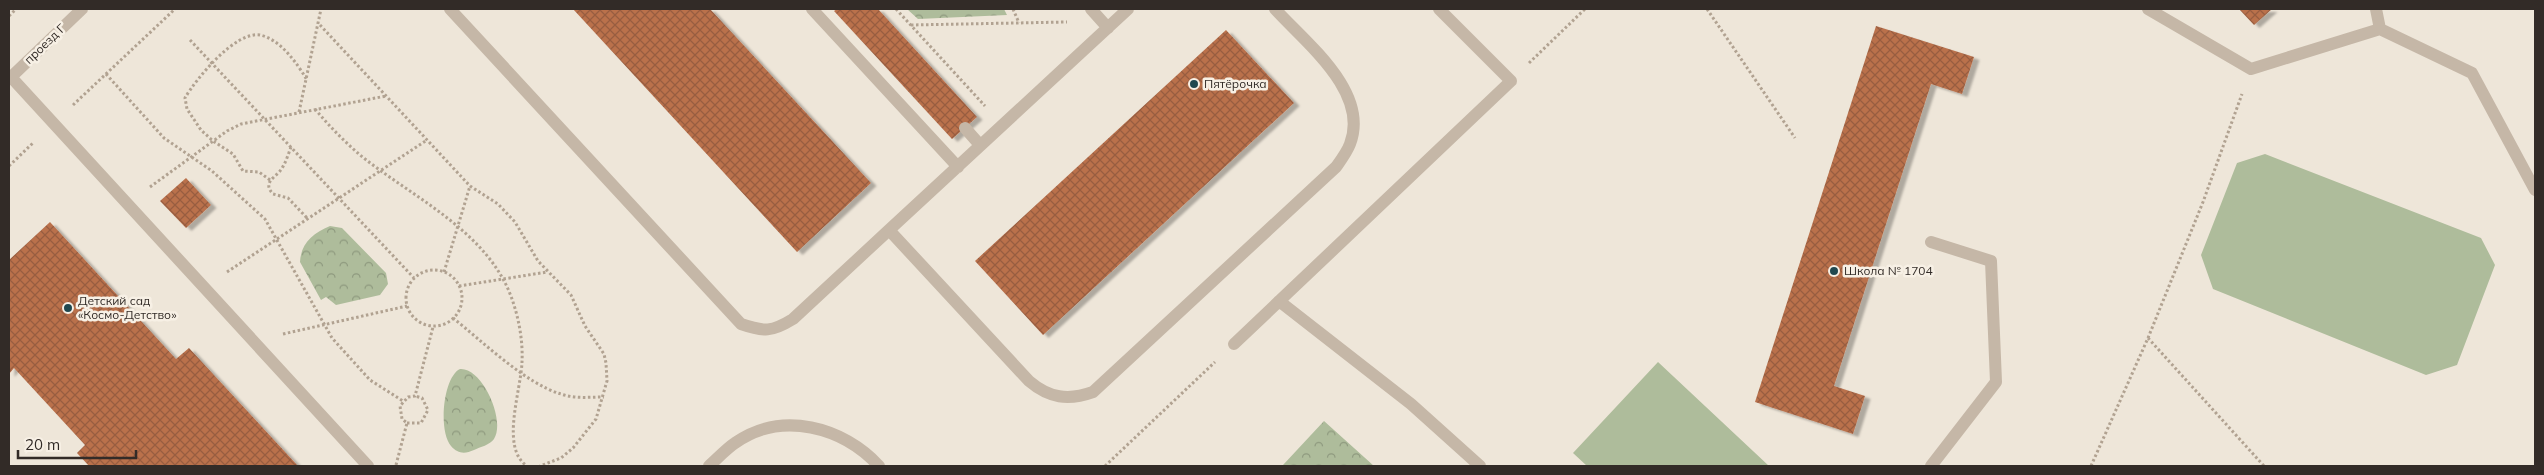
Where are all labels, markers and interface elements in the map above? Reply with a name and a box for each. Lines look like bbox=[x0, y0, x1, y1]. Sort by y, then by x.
street label: проезд Г bbox=[21, 20, 69, 67]
place label: Пятёрочка bbox=[1204, 76, 1267, 91]
marker: Пятёрочка bbox=[1188, 78, 1200, 90]
place label: Школа № 1704 bbox=[1844, 263, 1933, 278]
marker: Школа № 1704 bbox=[1828, 265, 1840, 277]
place label: Детский сад «Космо-Детство» bbox=[78, 293, 177, 322]
marker: Детский сад «Космо-Детство» bbox=[62, 302, 74, 314]
scale bar bbox=[18, 428, 135, 460]
text: 20 m bbox=[25, 435, 60, 454]

